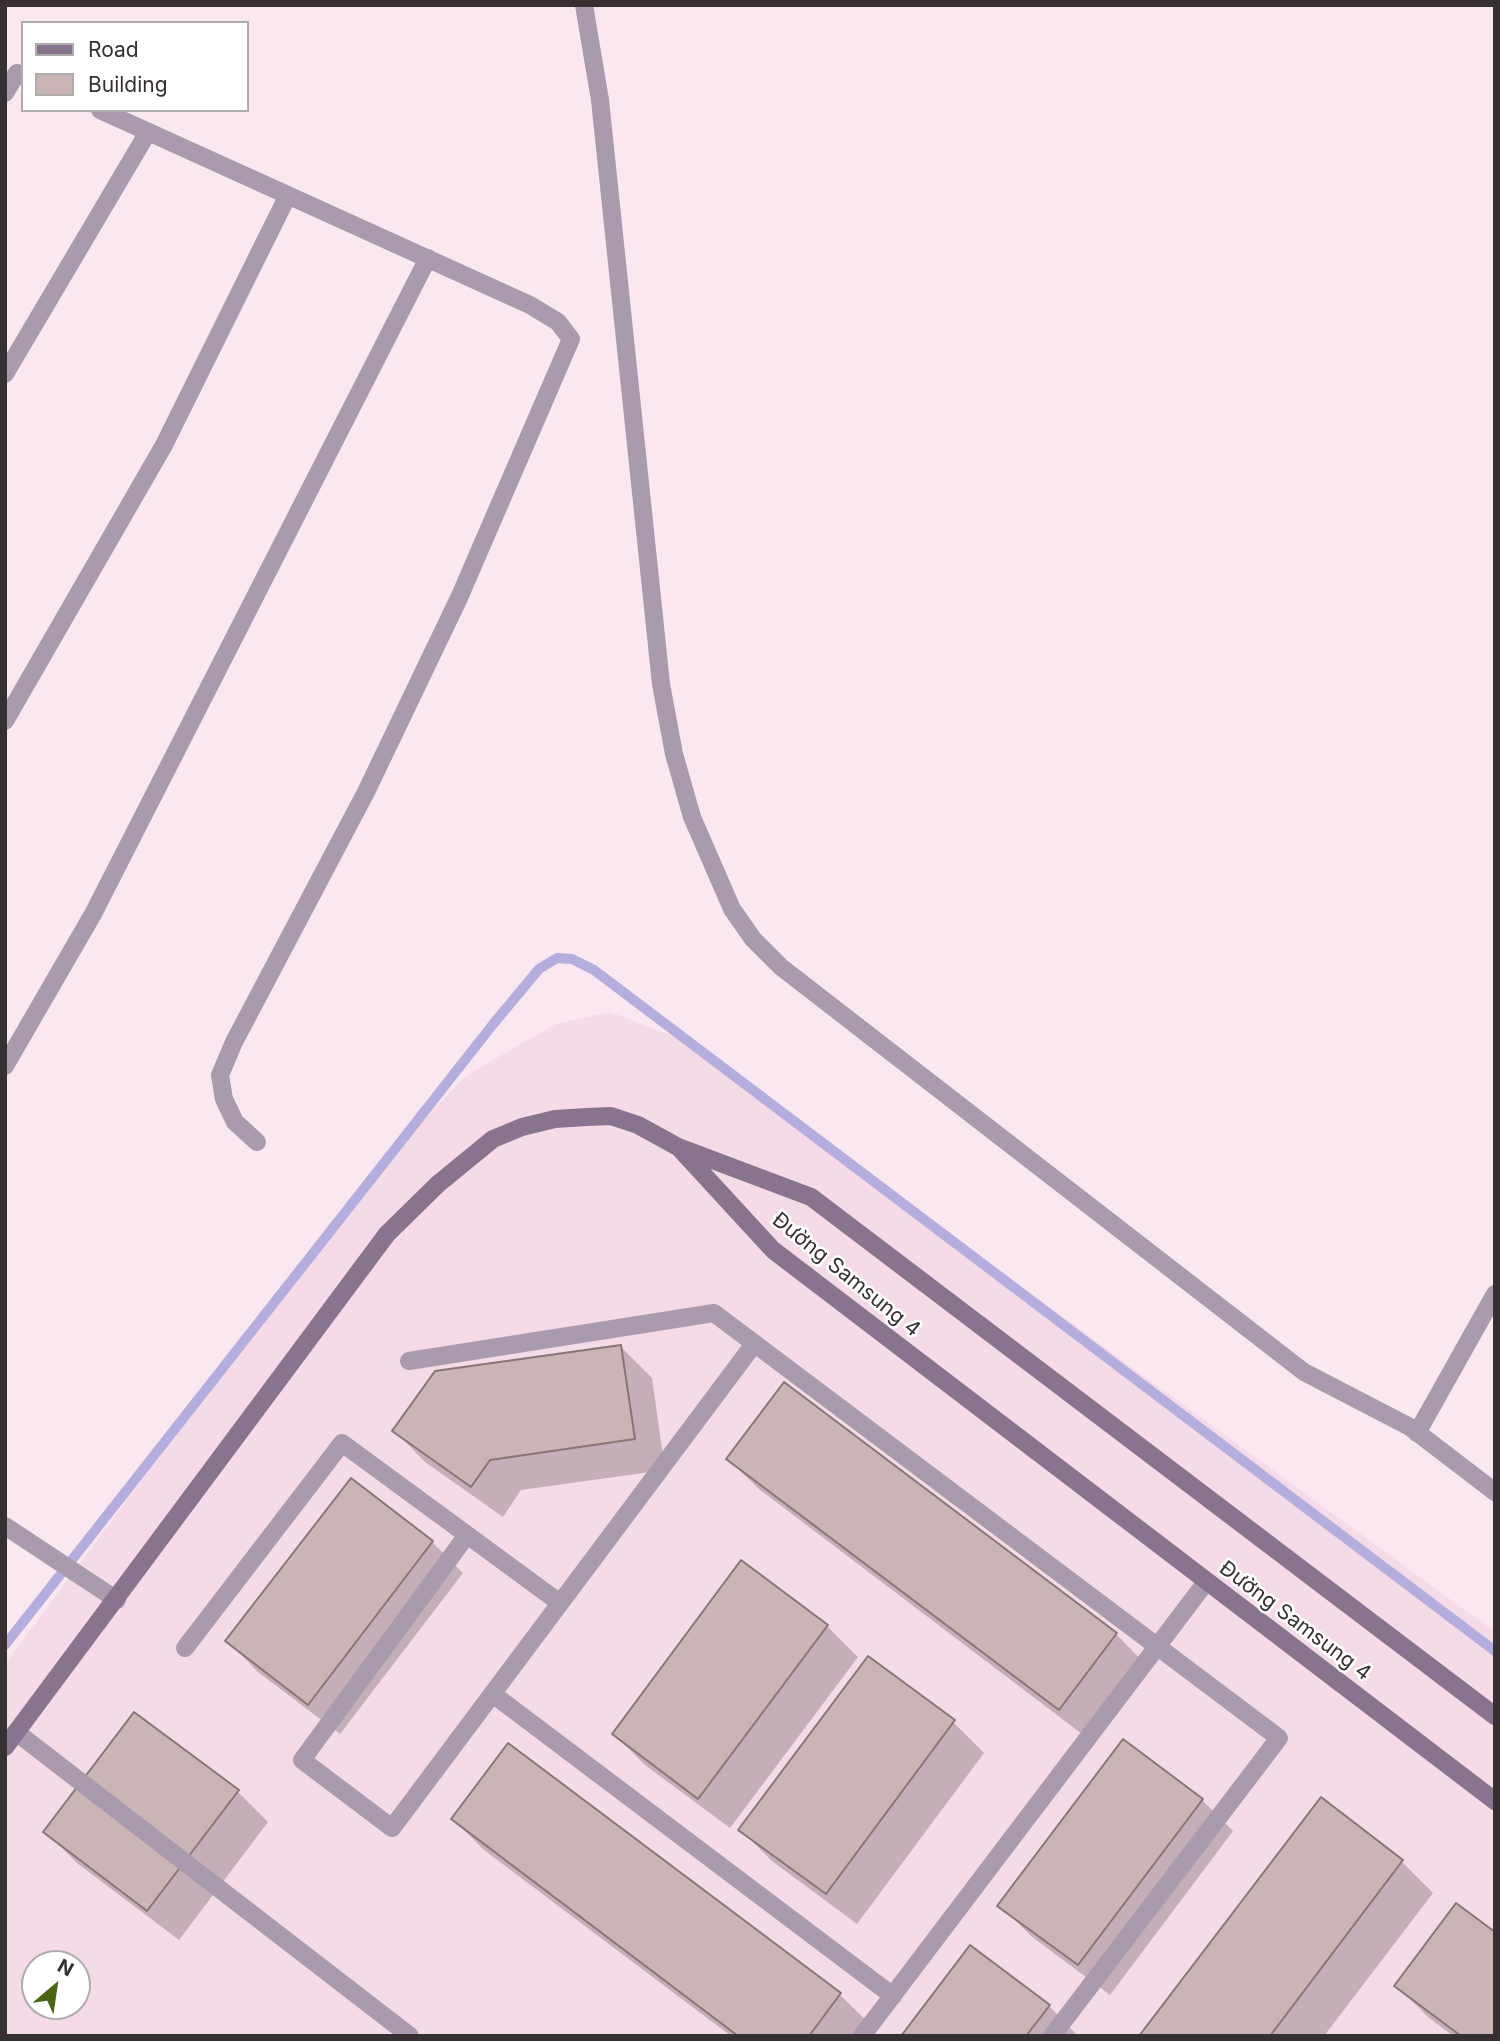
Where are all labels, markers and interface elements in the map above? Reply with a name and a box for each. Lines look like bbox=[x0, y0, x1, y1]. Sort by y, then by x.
legend bbox=[21, 21, 248, 112]
text: Road bbox=[88, 37, 139, 62]
text: Building bbox=[88, 72, 168, 97]
street label: Đường Samsung 4 bbox=[767, 1208, 925, 1342]
street label: Đường Samsung 4 bbox=[1214, 1556, 1376, 1686]
north arrow bbox=[21, 1950, 91, 2020]
text: N bbox=[54, 1954, 77, 1982]

